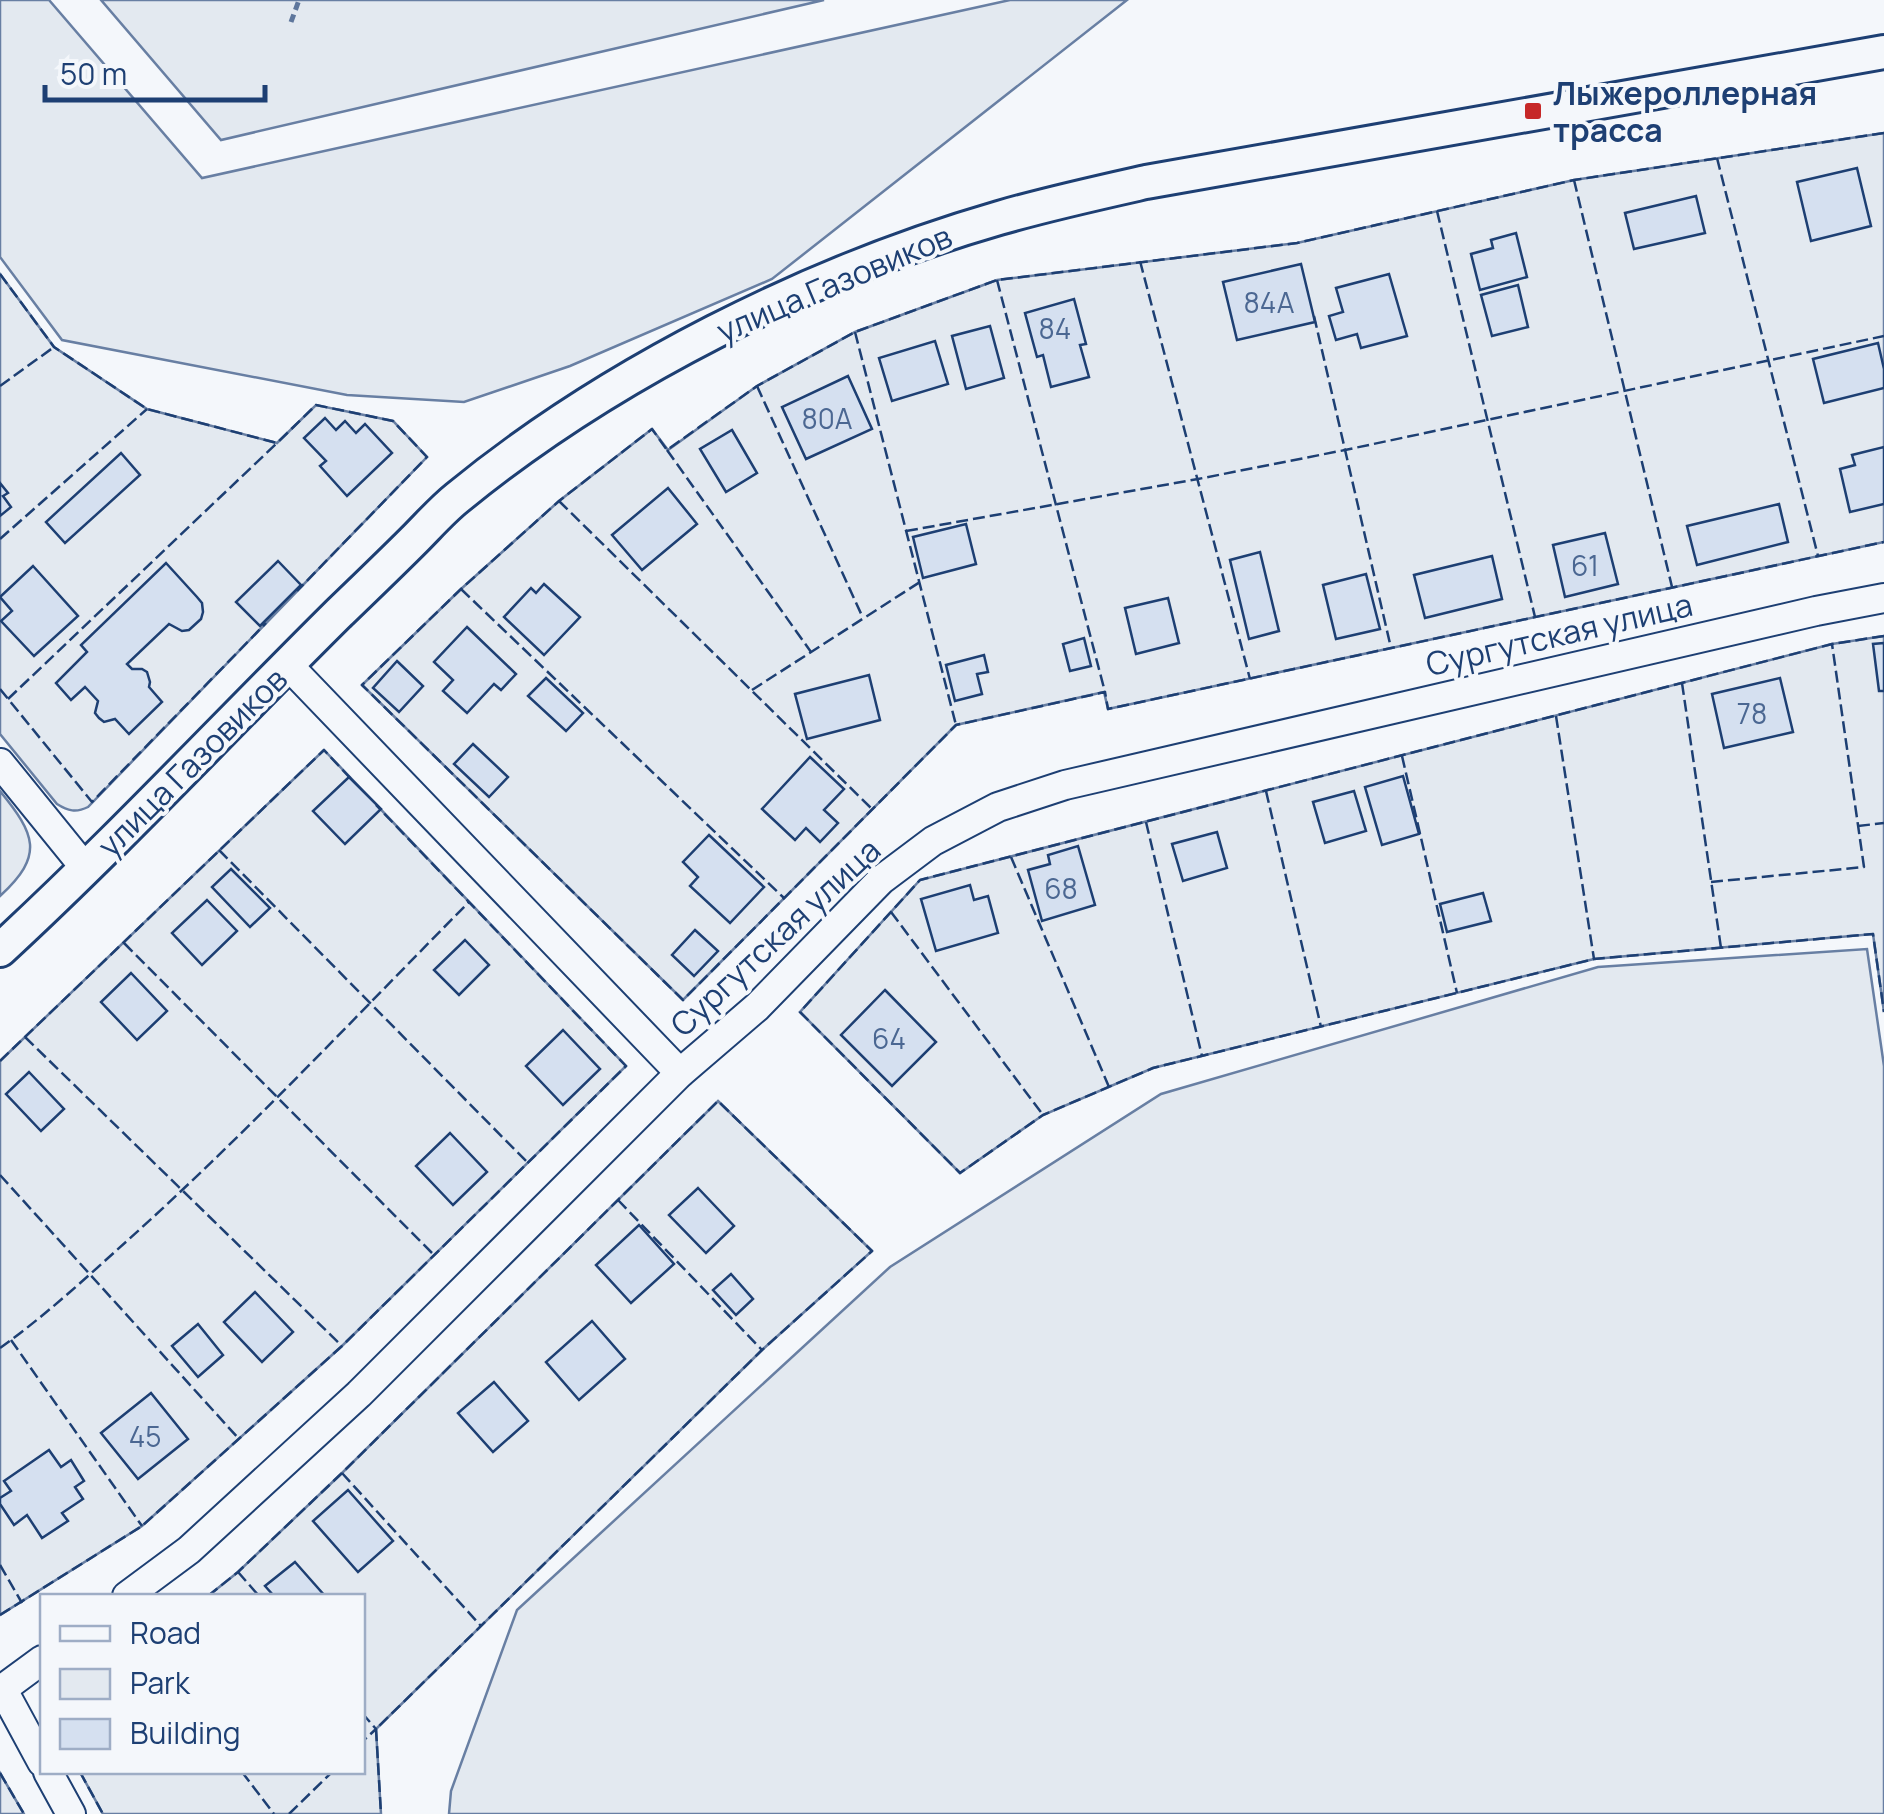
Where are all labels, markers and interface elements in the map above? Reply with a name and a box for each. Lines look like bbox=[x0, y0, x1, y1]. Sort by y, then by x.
scale bar bbox=[45, 40, 265, 102]
text: 50 m bbox=[60, 53, 127, 94]
place label: Лыжероллерная трасса bbox=[1553, 71, 1817, 152]
marker: Лыжероллерная трасса bbox=[1522, 100, 1544, 122]
street label: улица Газовиков bbox=[710, 214, 958, 352]
house number: 84А bbox=[1244, 283, 1295, 321]
house number: 84 bbox=[1039, 309, 1071, 347]
house number: 80А bbox=[801, 399, 853, 437]
house number: 61 bbox=[1571, 546, 1599, 584]
street label: Сургутская улица bbox=[1422, 582, 1696, 686]
street label: улица Газовиков bbox=[88, 658, 296, 866]
house number: 78 bbox=[1737, 694, 1767, 732]
street label: Сургутская улица bbox=[661, 828, 889, 1046]
house number: 68 bbox=[1044, 869, 1078, 907]
house number: 64 bbox=[872, 1019, 906, 1057]
house number: 45 bbox=[129, 1417, 161, 1455]
legend bbox=[40, 1594, 365, 1774]
text: Road bbox=[130, 1612, 201, 1653]
text: Park bbox=[130, 1662, 191, 1703]
text: Building bbox=[130, 1712, 241, 1753]

